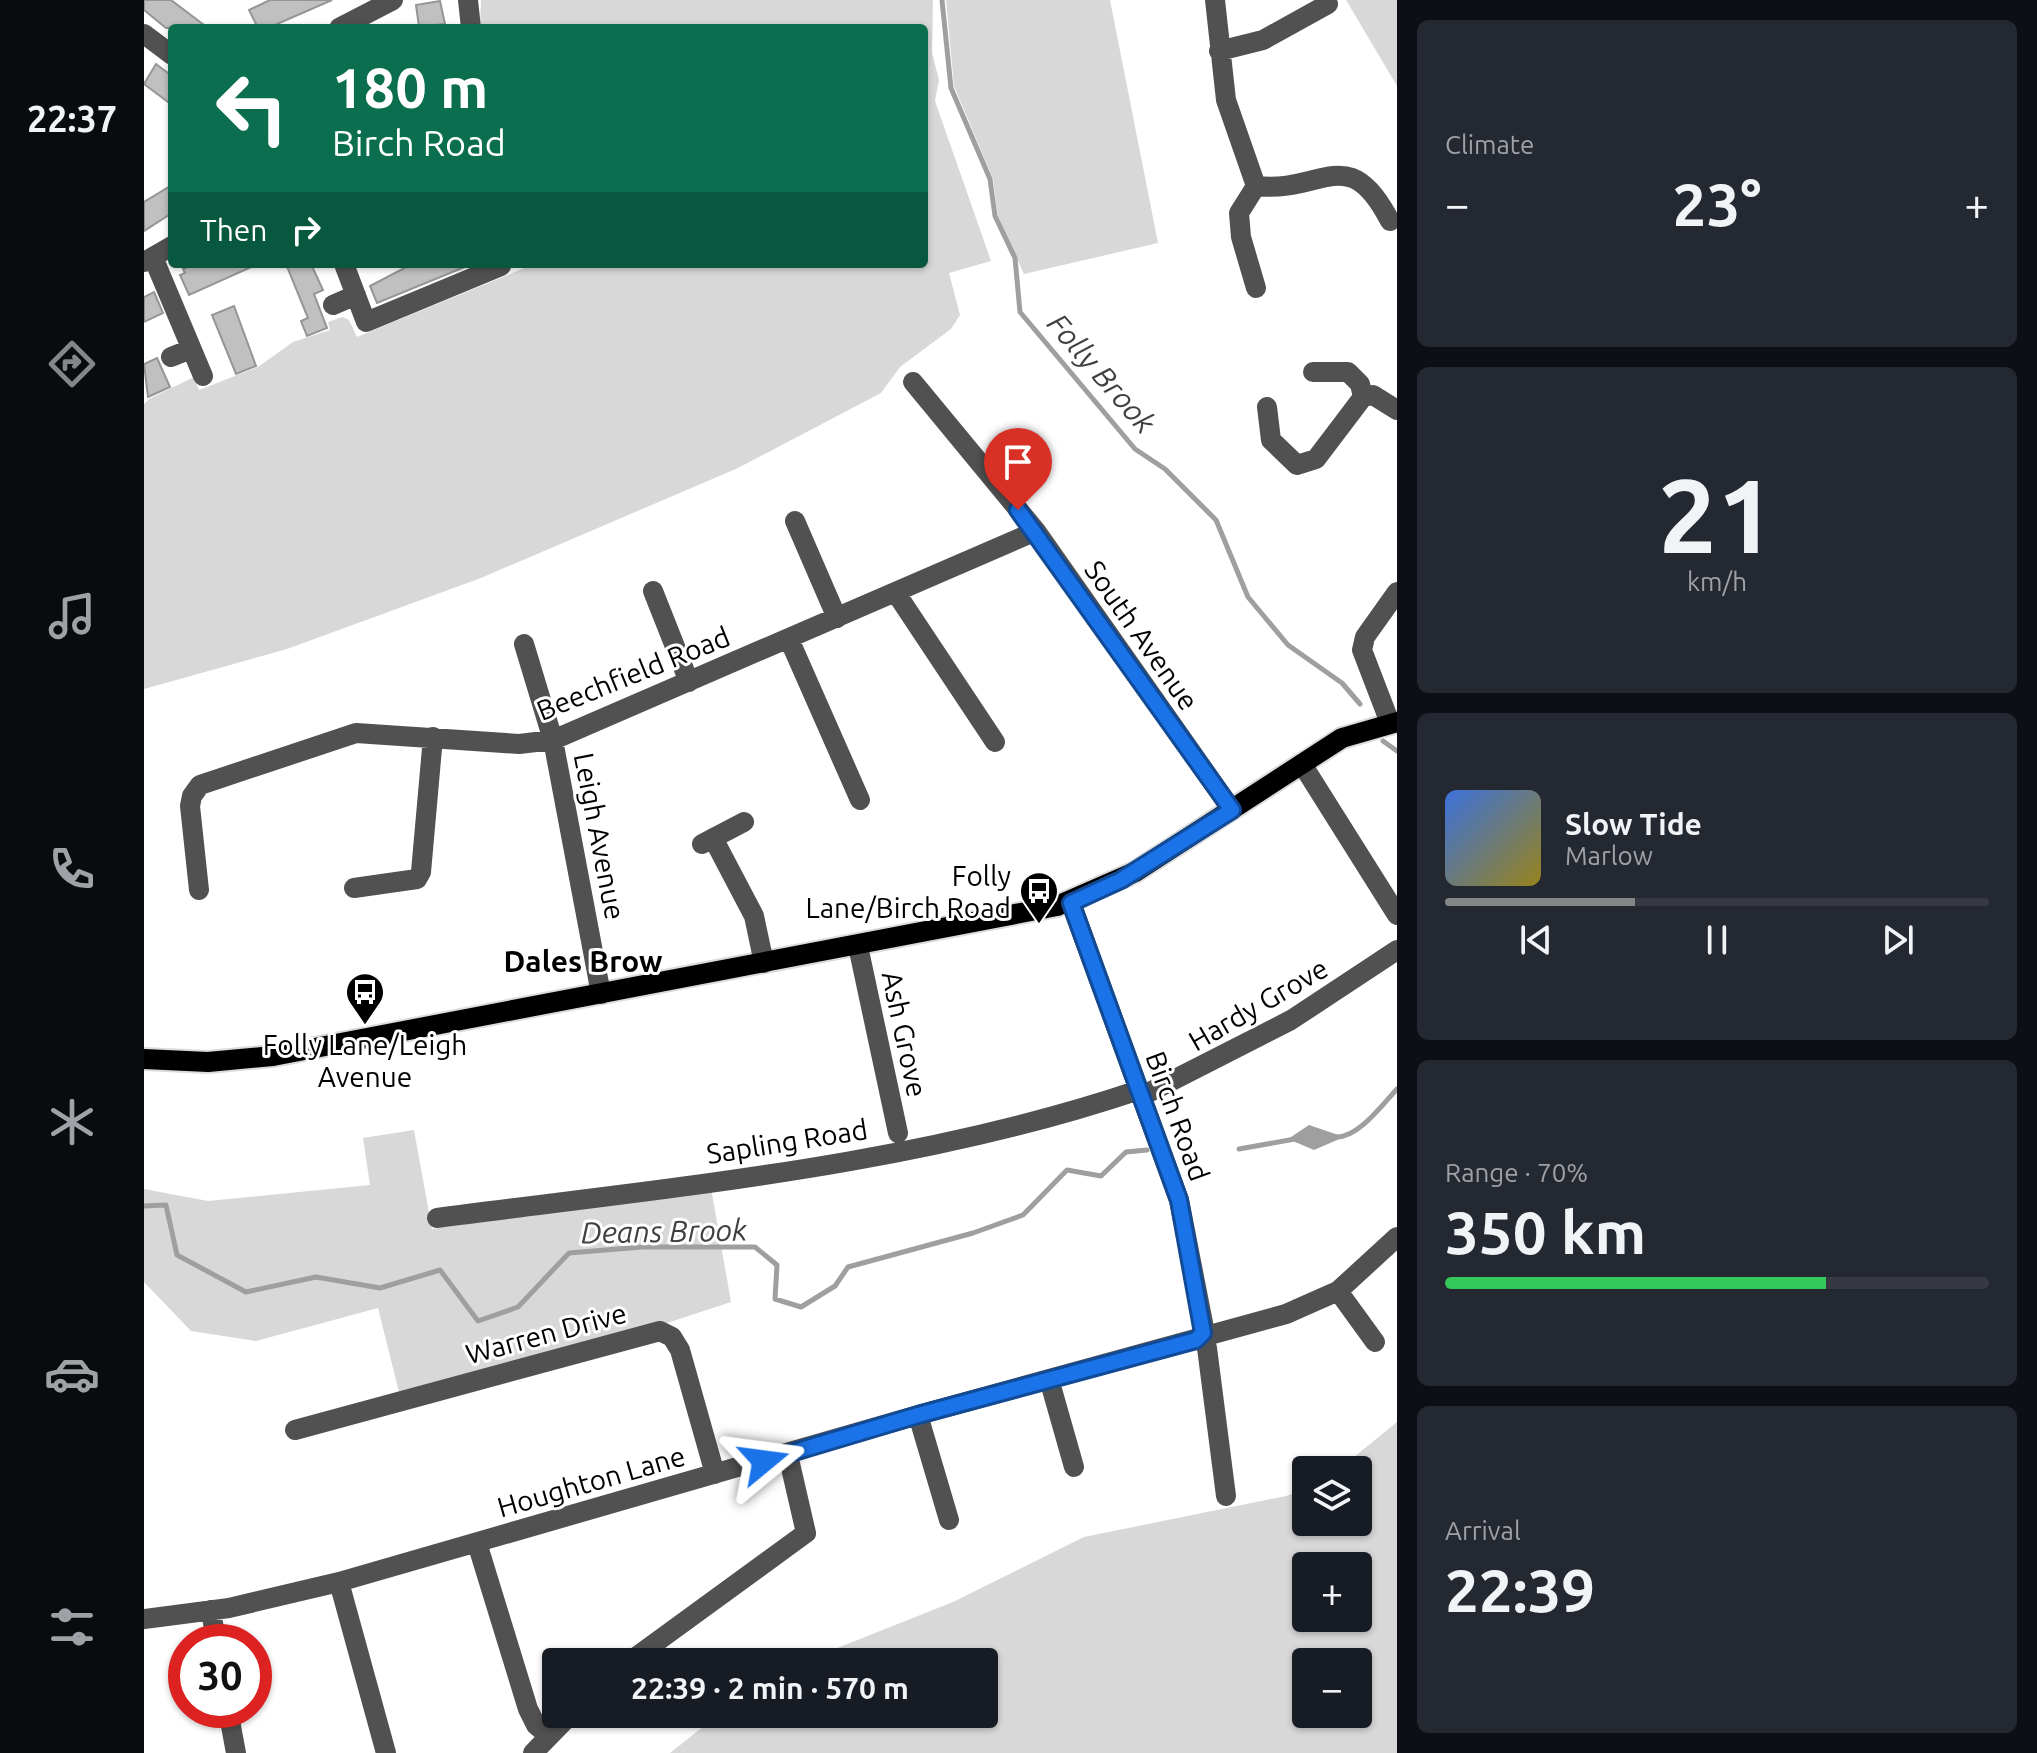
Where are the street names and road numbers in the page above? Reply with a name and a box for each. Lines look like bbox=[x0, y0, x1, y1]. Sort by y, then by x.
street label: South Avenue bbox=[1079, 555, 1205, 715]
street label: Beechfield Road bbox=[532, 620, 734, 726]
street label: Leigh Avenue bbox=[569, 750, 631, 922]
street label: Hardy Grove bbox=[1183, 952, 1333, 1056]
street label: Ash Grove bbox=[877, 968, 933, 1100]
street label: Birch Road bbox=[1140, 1047, 1216, 1185]
street label: Sapling Road bbox=[704, 1113, 870, 1169]
street label: Warren Drive bbox=[462, 1297, 630, 1369]
street label: Houghton Lane bbox=[494, 1439, 688, 1523]

